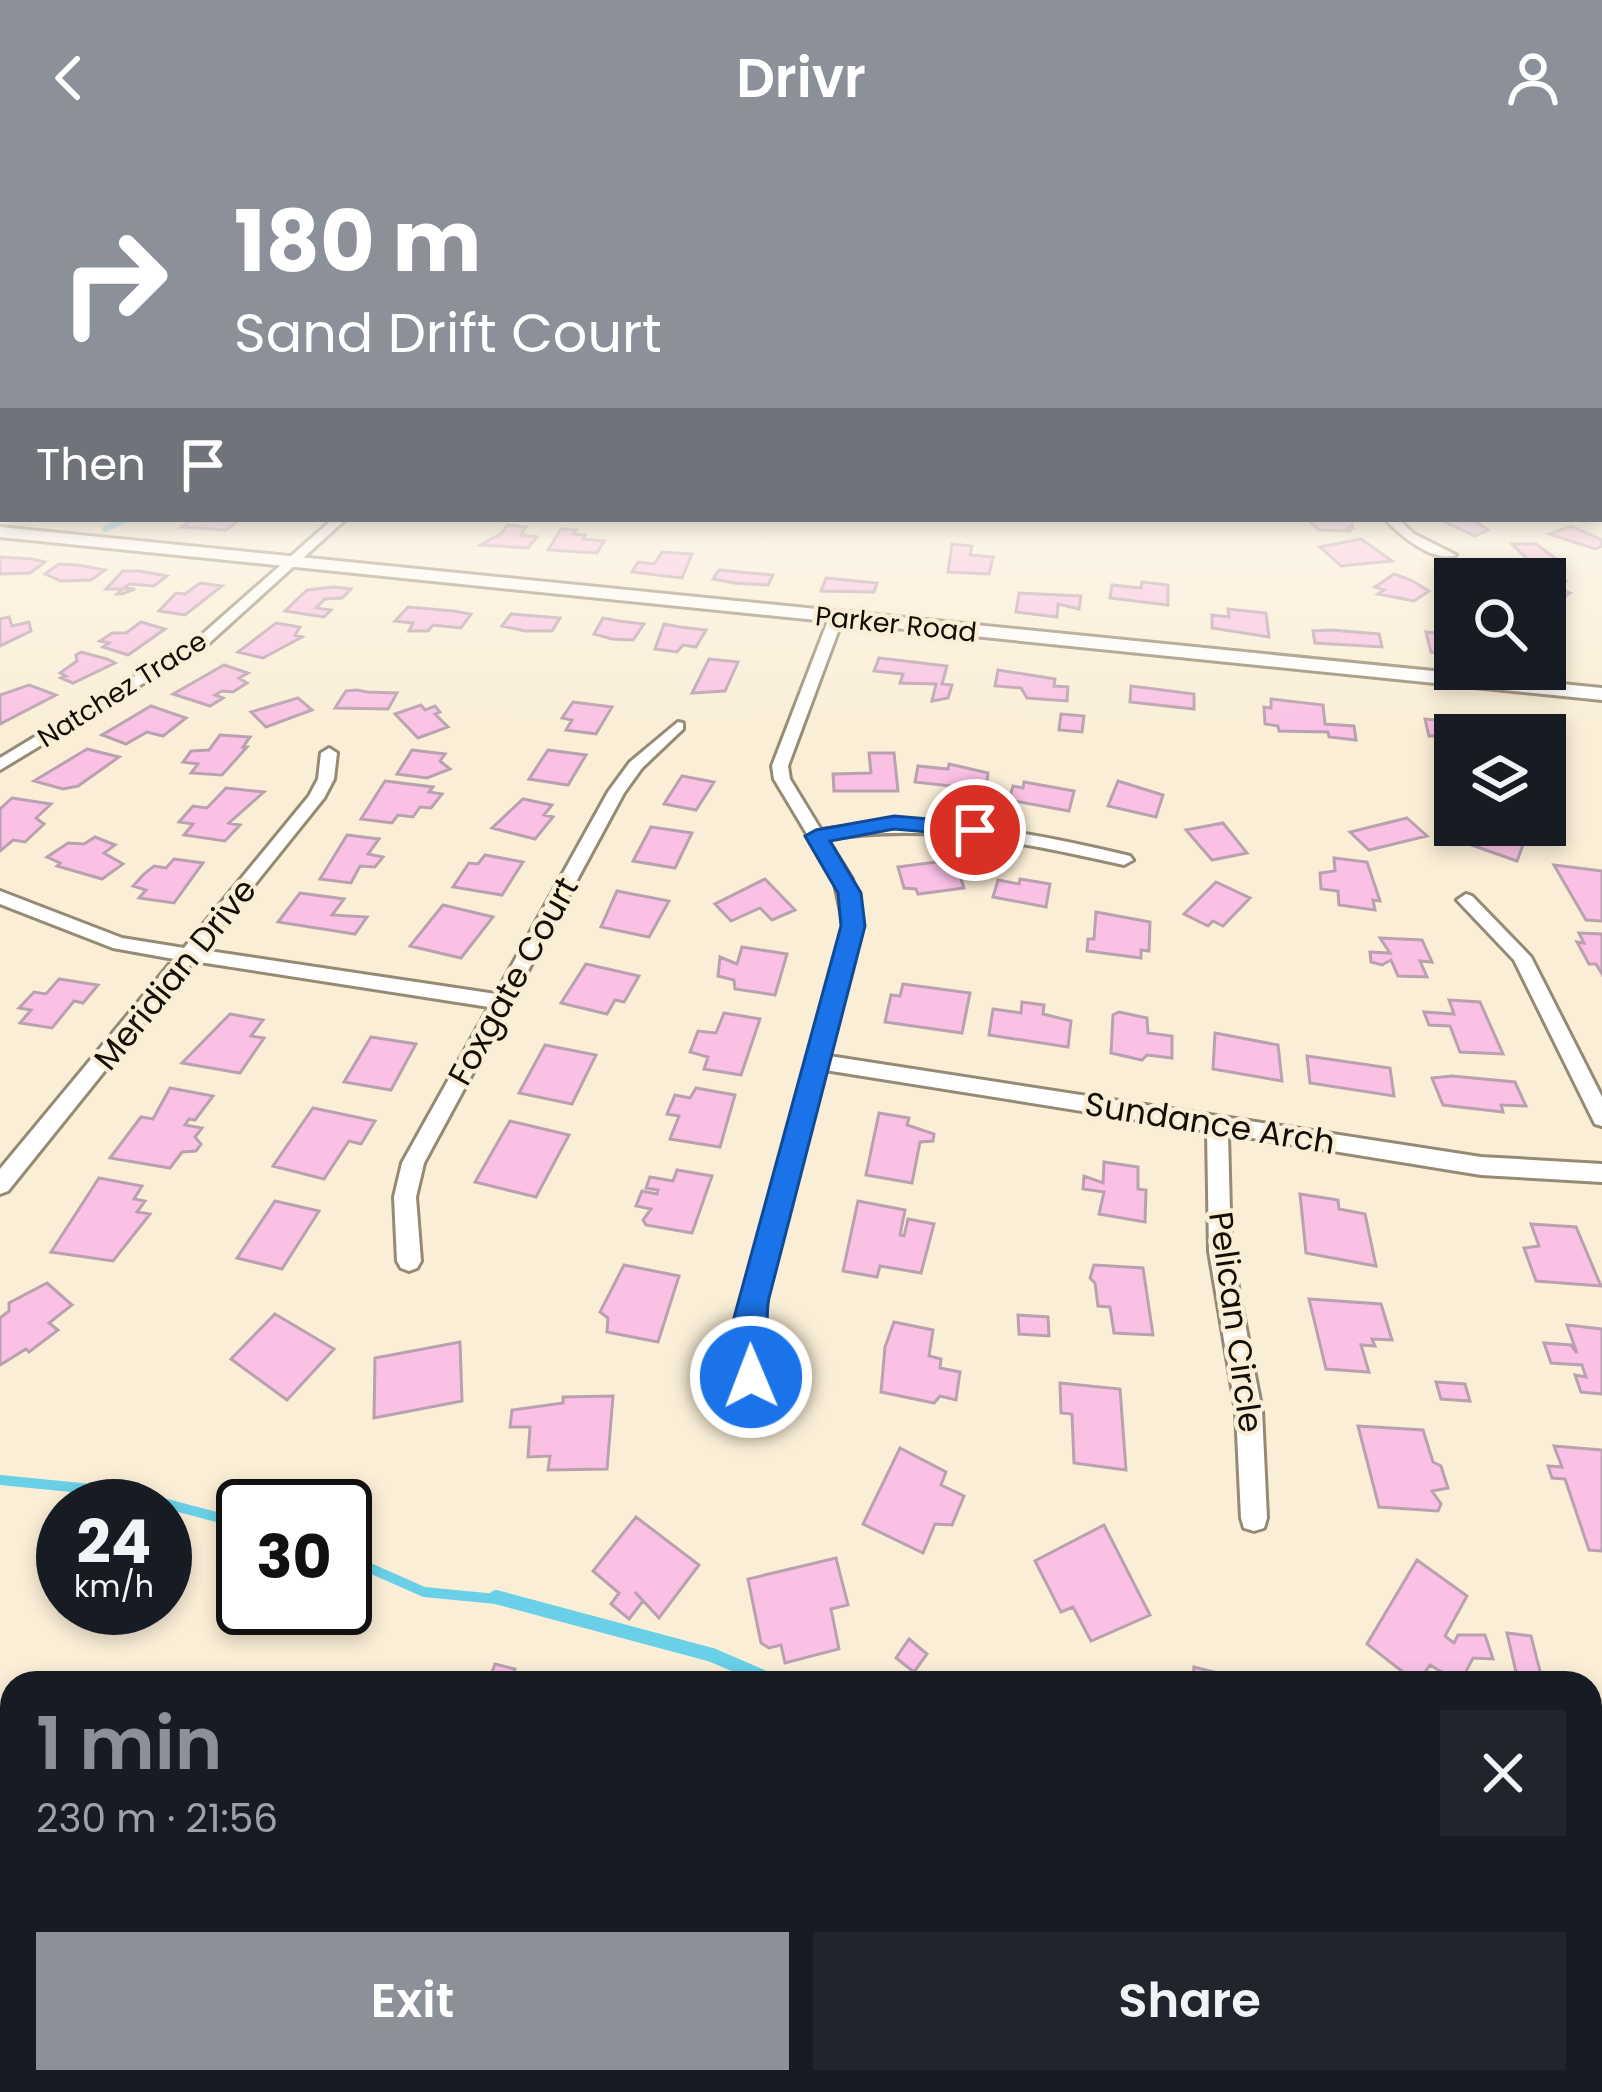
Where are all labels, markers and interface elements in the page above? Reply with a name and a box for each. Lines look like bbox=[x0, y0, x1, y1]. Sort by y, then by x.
text: Drivr bbox=[736, 40, 866, 116]
icon: back bbox=[36, 45, 102, 111]
icon: person bbox=[1500, 45, 1566, 111]
text: 180 m bbox=[234, 183, 482, 300]
icon: right bbox=[36, 204, 192, 360]
text: Sand Drift Court bbox=[234, 295, 662, 371]
icon: arrive bbox=[170, 432, 236, 498]
text: Then bbox=[36, 433, 146, 496]
map controls bbox=[1434, 558, 1566, 846]
button: search bbox=[1434, 558, 1566, 690]
street label: Parker Road bbox=[813, 597, 979, 651]
street label: Natchez Trace bbox=[30, 622, 214, 756]
button: layers bbox=[1434, 714, 1566, 846]
pin bbox=[924, 779, 1026, 881]
icon: arrive bbox=[942, 797, 1008, 863]
street label: Meridian Drive bbox=[83, 868, 267, 1080]
street label: Foxgate Court bbox=[436, 868, 590, 1094]
street label: Sundance Arch bbox=[1082, 1080, 1338, 1166]
street label: Pelican Circle bbox=[1197, 1209, 1275, 1435]
position arrow bbox=[688, 1314, 814, 1440]
speed limit sign: 30 bbox=[216, 1479, 372, 1635]
text: 24 bbox=[77, 1500, 151, 1584]
text: km/h bbox=[74, 1565, 154, 1608]
text: 1 min bbox=[36, 1693, 222, 1794]
button: close bbox=[1440, 1710, 1566, 1836]
text: 230 m · 21:56 bbox=[36, 1791, 278, 1846]
button: Exit bbox=[36, 1932, 789, 2070]
button: Share bbox=[813, 1932, 1566, 2070]

